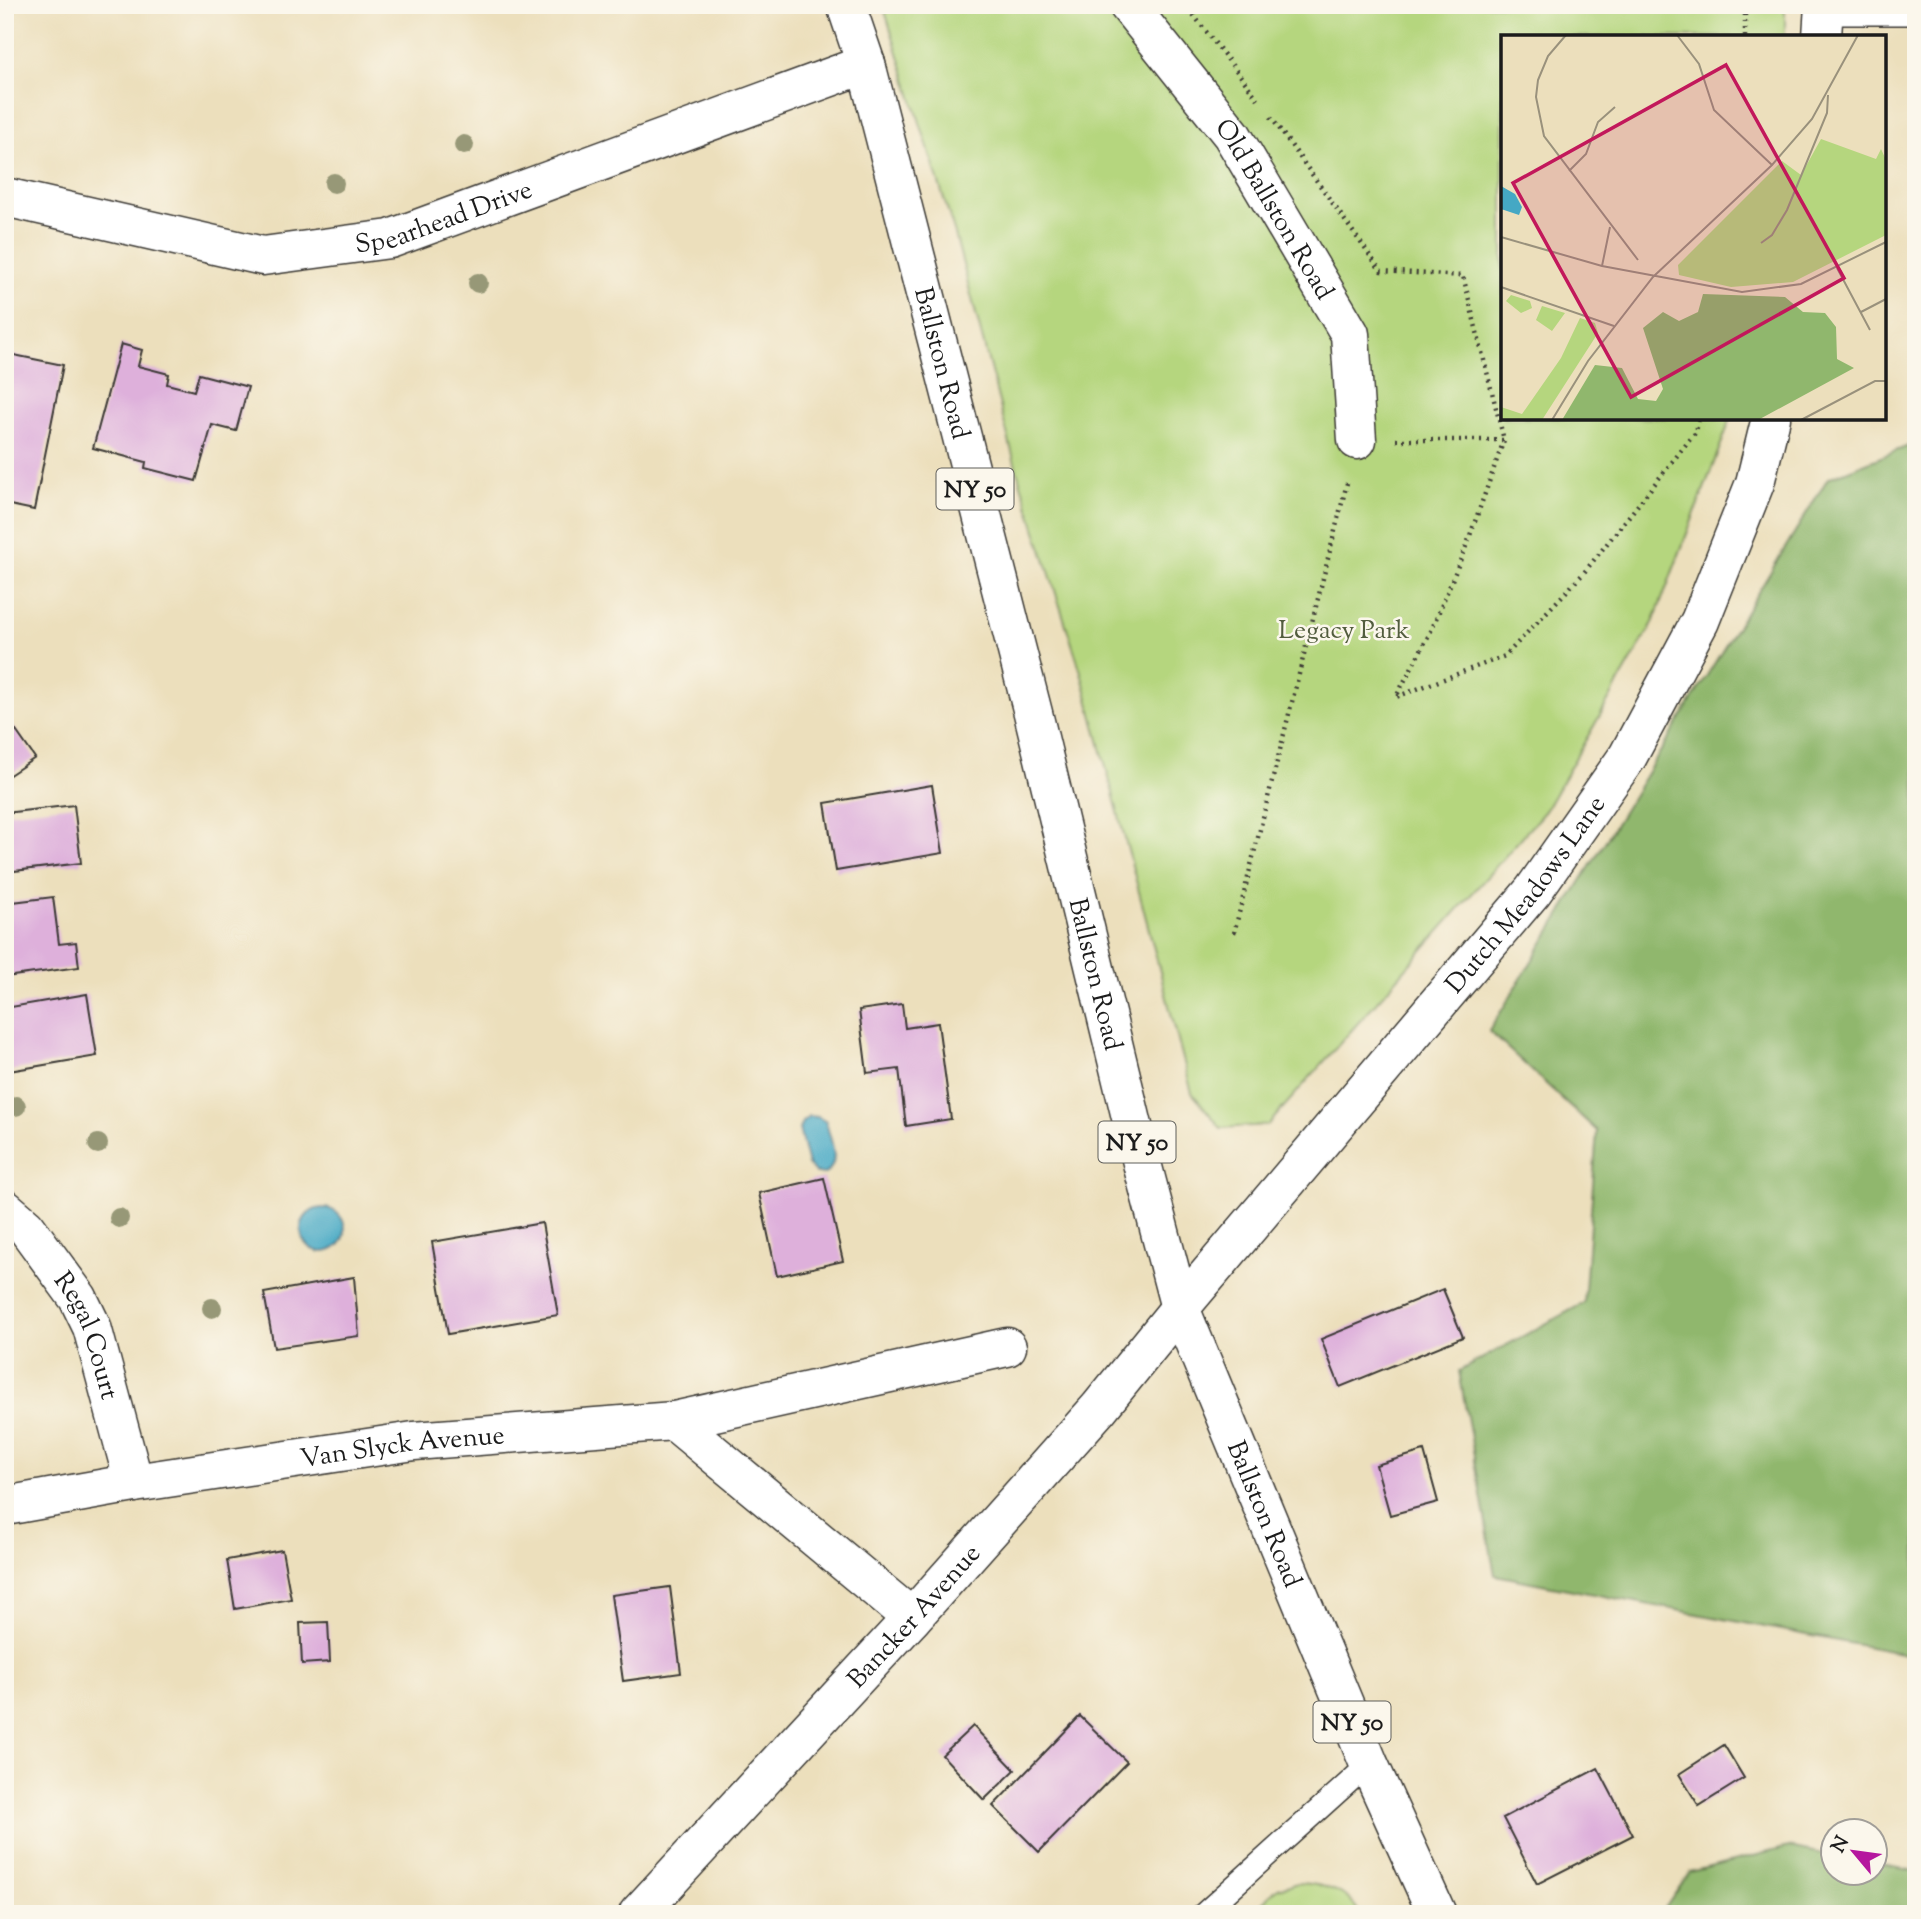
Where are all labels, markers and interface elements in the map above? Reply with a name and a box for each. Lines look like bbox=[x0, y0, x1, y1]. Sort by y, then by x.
inset map bbox=[1501, 35, 1886, 420]
street label: Old Ballston Road bbox=[1205, 112, 1342, 308]
street label: Spearhead Drive bbox=[353, 172, 538, 264]
street label: Ballston Road bbox=[903, 284, 978, 444]
road number: NY 50 bbox=[936, 468, 1014, 510]
park label: Legacy Park bbox=[1278, 613, 1410, 650]
street label: Dutch Meadows Lane bbox=[1438, 789, 1616, 1003]
street label: Ballston Road bbox=[1058, 895, 1130, 1055]
road number: NY 50 bbox=[1098, 1122, 1176, 1162]
street label: Regal Court bbox=[44, 1265, 127, 1404]
street label: Van Slyck Avenue bbox=[298, 1418, 506, 1479]
street label: Ballston Road bbox=[1216, 1436, 1310, 1594]
street label: Bancker Avenue bbox=[840, 1537, 990, 1698]
road number: NY 50 bbox=[1314, 1702, 1390, 1742]
north arrow bbox=[1820, 1818, 1890, 1888]
text: N bbox=[1826, 1832, 1857, 1858]

